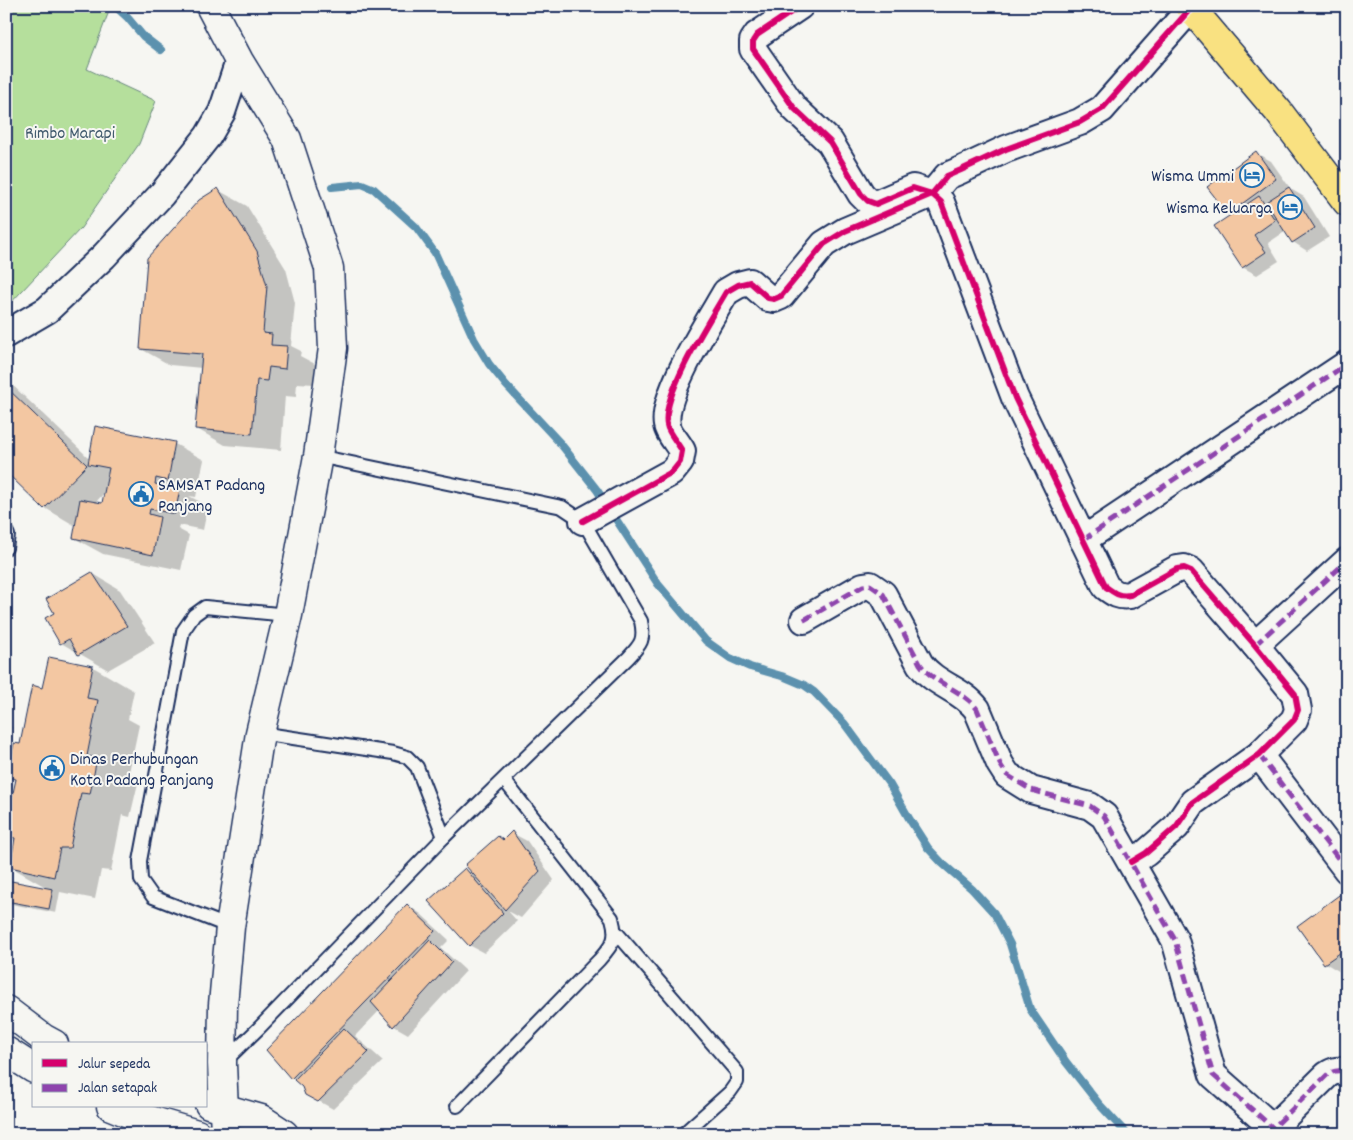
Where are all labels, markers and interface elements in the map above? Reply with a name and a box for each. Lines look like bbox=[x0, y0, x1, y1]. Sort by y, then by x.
park label: Rimbo Marapi bbox=[25, 122, 115, 147]
hotel icon: Wisma Ummi bbox=[1239, 162, 1265, 188]
place label: Wisma Ummi bbox=[1151, 165, 1234, 190]
hotel icon: Wisma Keluarga bbox=[1277, 194, 1303, 220]
place label: Wisma Keluarga bbox=[1166, 197, 1273, 222]
place label: SAMSAT Padang Panjang bbox=[158, 474, 265, 520]
public building icon: SAMSAT Padang Panjang bbox=[128, 481, 154, 507]
place label: Dinas Perhubungan Kota Padang Panjang bbox=[70, 748, 214, 794]
public building icon: Dinas Perhubungan Kota Padang Panjang bbox=[39, 755, 65, 781]
legend bbox=[32, 1042, 208, 1108]
text: Jalur sepeda bbox=[78, 1054, 151, 1076]
text: Jalan setapak bbox=[78, 1078, 157, 1100]

